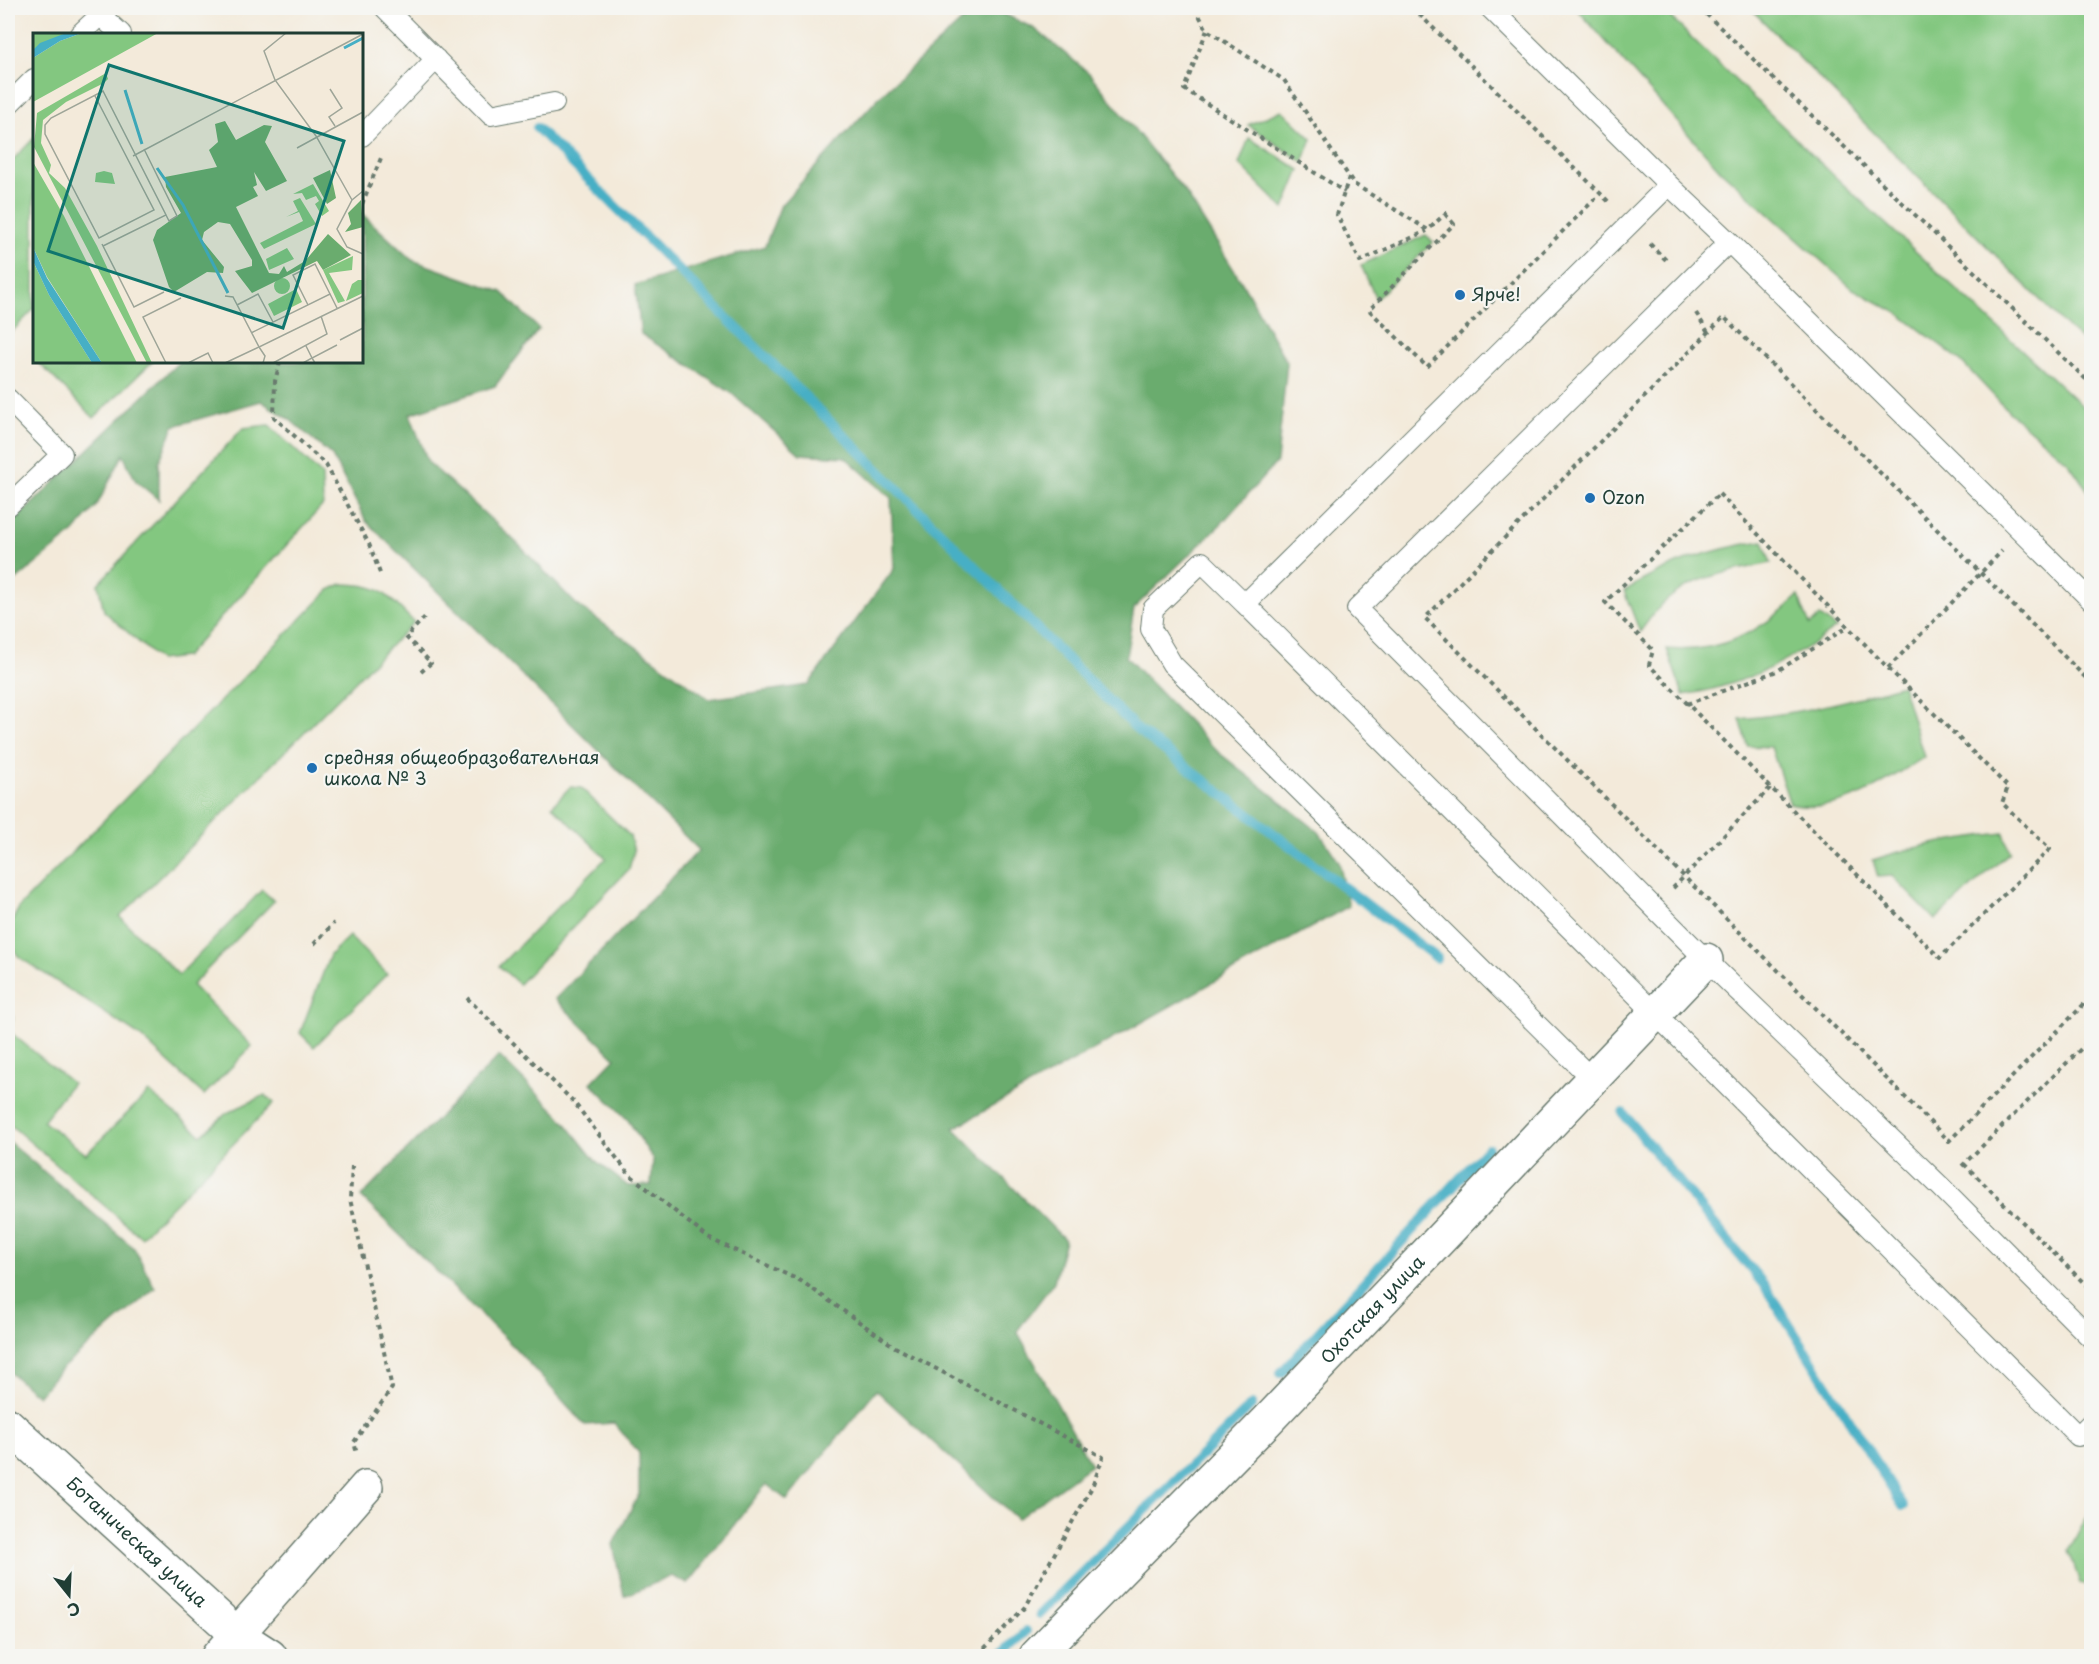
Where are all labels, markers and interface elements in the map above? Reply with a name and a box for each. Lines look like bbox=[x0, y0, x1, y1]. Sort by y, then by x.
inset map bbox=[33, 33, 363, 363]
place label: Ярче! bbox=[1471, 280, 1521, 307]
marker: Ярче! bbox=[1453, 288, 1467, 302]
place label: Ozon bbox=[1602, 483, 1645, 510]
marker: Ozon bbox=[1583, 491, 1597, 505]
place label: средняя общеобразовательная школа № 3 bbox=[324, 743, 600, 791]
marker: средняя общеобразовательная школа № 3 bbox=[305, 761, 319, 775]
street label: Охотская улица bbox=[1313, 1248, 1431, 1369]
street label: Ботаническая улица bbox=[61, 1470, 215, 1613]
north arrow bbox=[39, 1565, 99, 1625]
text: С bbox=[65, 1597, 83, 1623]

